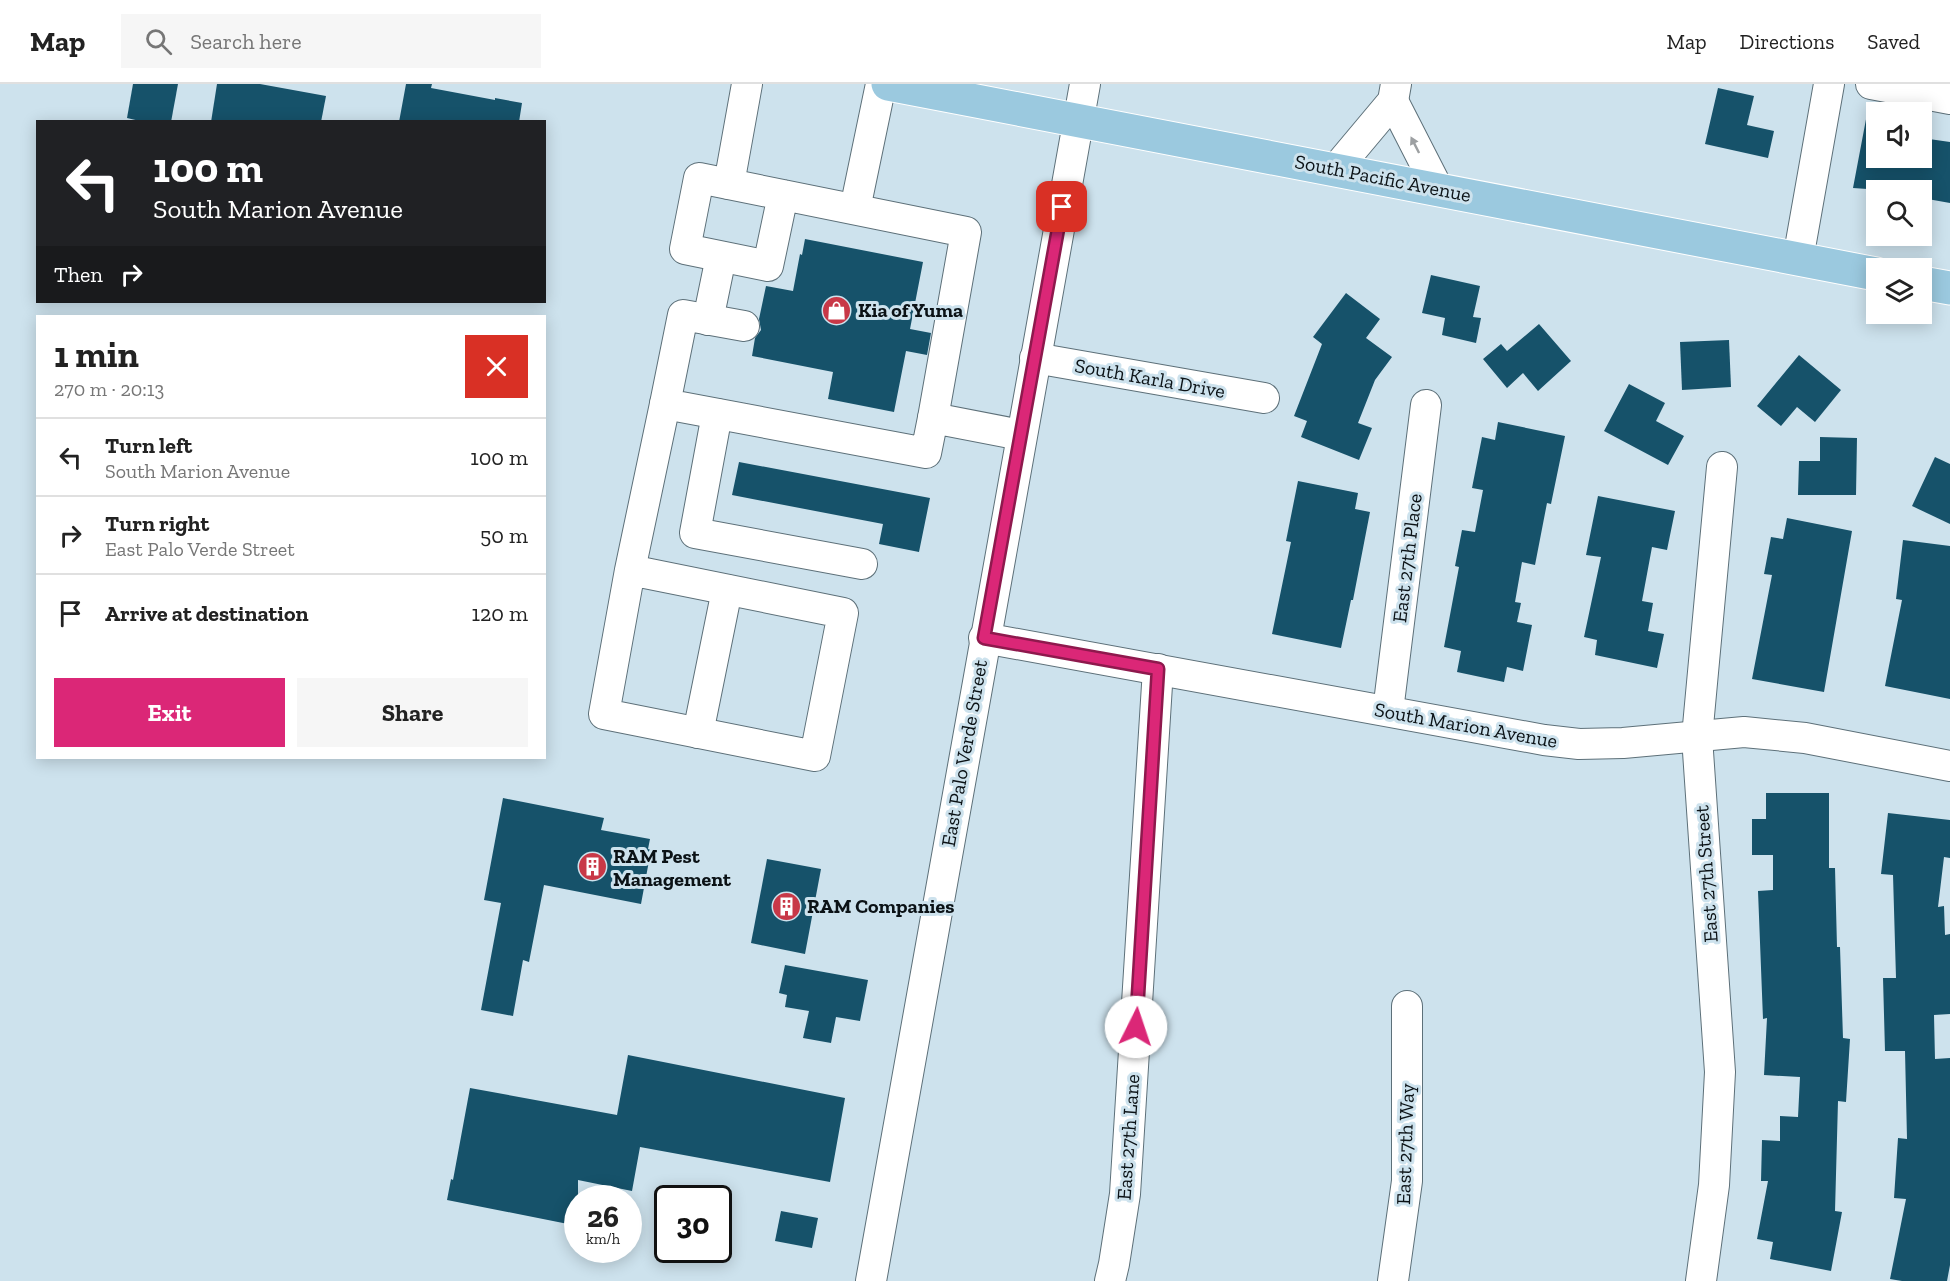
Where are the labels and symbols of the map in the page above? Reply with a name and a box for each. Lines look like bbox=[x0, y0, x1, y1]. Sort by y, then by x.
one-way arrow bbox=[1411, 136, 1421, 154]
street label: South Pacific Avenue bbox=[1293, 149, 1473, 207]
pin bbox=[1036, 181, 1087, 232]
shop icon: Kia of Yuma bbox=[821, 294, 853, 326]
place label: Kia of Yuma bbox=[858, 298, 963, 322]
street label: South Karla Drive bbox=[1073, 353, 1227, 403]
street label: East 27th Place bbox=[1387, 492, 1427, 624]
street label: East Palo Verde Street bbox=[936, 657, 992, 848]
street label: South Marion Avenue bbox=[1373, 697, 1559, 753]
street label: East 27th Street bbox=[1689, 804, 1723, 943]
place label: RAM Pest Management bbox=[613, 844, 732, 891]
building icon: RAM Pest Management bbox=[576, 851, 608, 883]
building icon: RAM Companies bbox=[770, 890, 802, 922]
place label: RAM Companies bbox=[807, 894, 954, 918]
position arrow bbox=[1104, 995, 1168, 1059]
street label: East 27th Lane bbox=[1112, 1073, 1144, 1201]
street label: East 27th Way bbox=[1391, 1082, 1419, 1205]
speed limit sign: 30 bbox=[654, 1185, 732, 1263]

